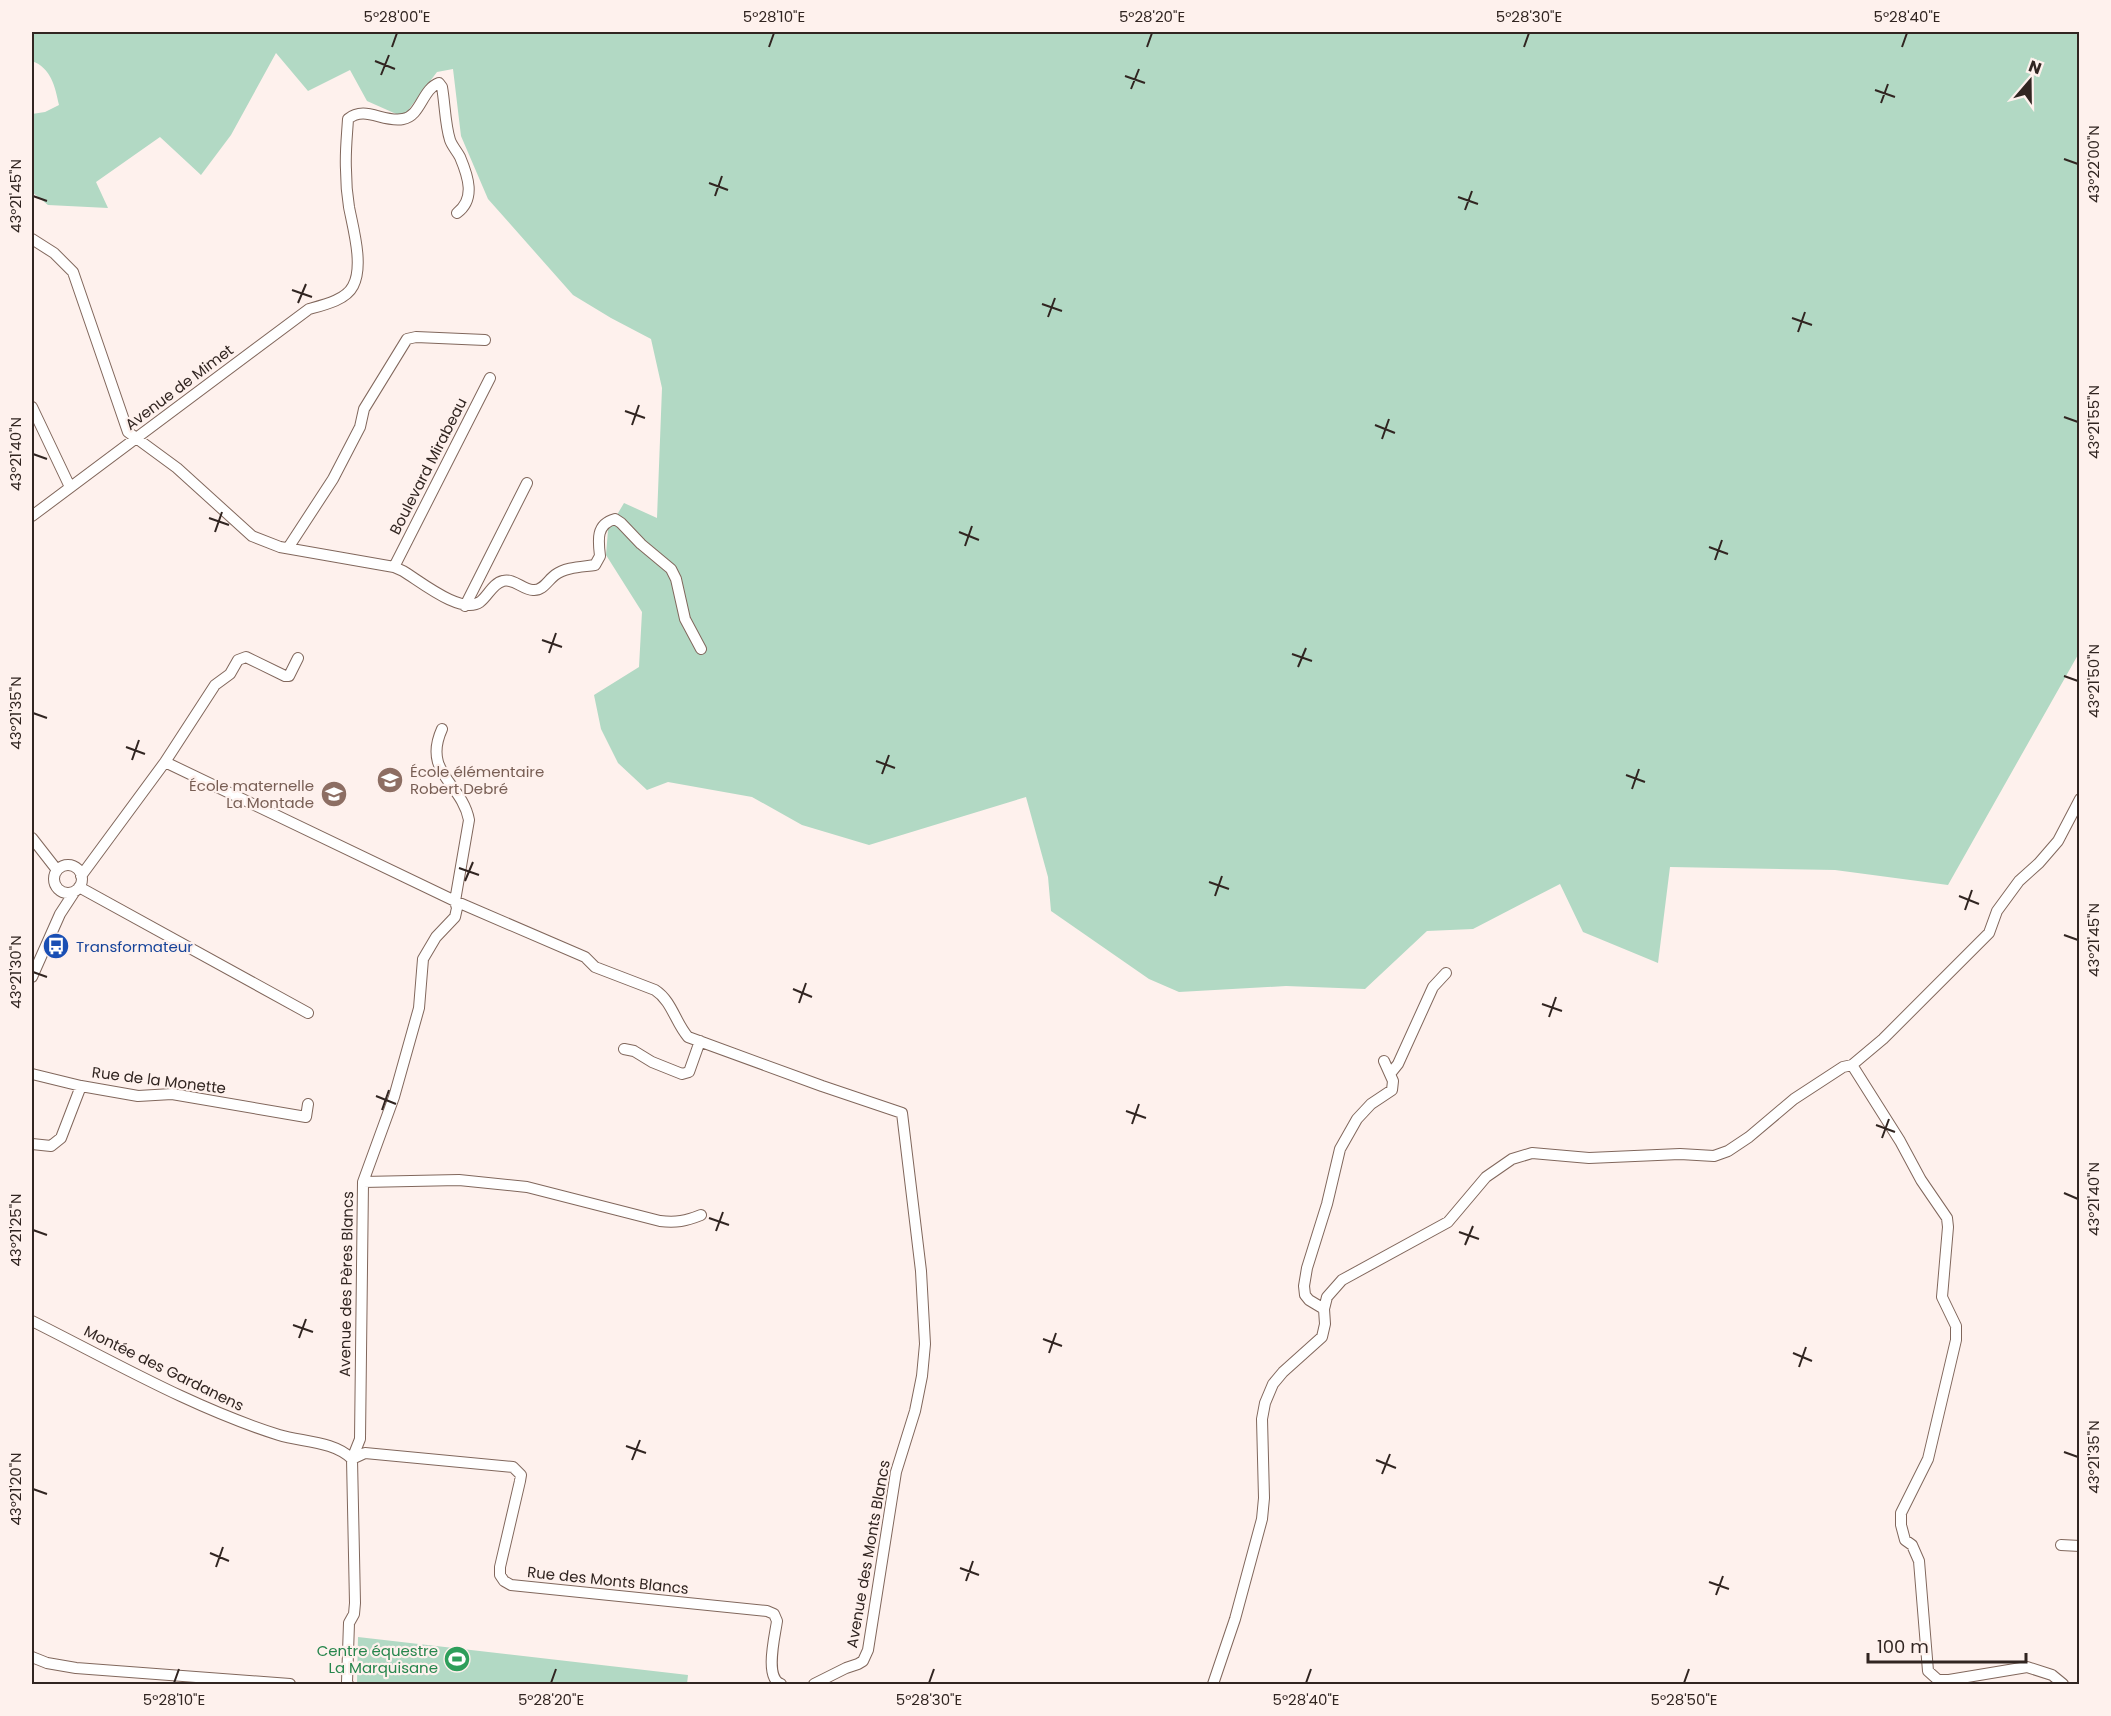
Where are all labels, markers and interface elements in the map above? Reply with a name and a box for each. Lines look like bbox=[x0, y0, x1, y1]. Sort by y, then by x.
text: 5°28'00"E bbox=[364, 6, 430, 27]
text: 5°28'10"E bbox=[743, 6, 805, 27]
text: 5°28'20"E bbox=[1119, 6, 1185, 27]
text: 5°28'30"E bbox=[1496, 6, 1562, 27]
text: 5°28'40"E bbox=[1874, 6, 1940, 27]
north arrow bbox=[2000, 51, 2060, 111]
text: N bbox=[2025, 55, 2045, 80]
text: 43°22'00"N bbox=[2083, 125, 2104, 203]
text: 43°21'45"N bbox=[5, 159, 26, 233]
street label: Avenue de Mimet bbox=[121, 339, 237, 435]
text: 43°21'55"N bbox=[2083, 385, 2104, 459]
street label: Boulevard Mirabeau bbox=[384, 394, 472, 538]
text: 43°21'40"N bbox=[5, 417, 26, 491]
text: 43°21'50"N bbox=[2083, 644, 2104, 718]
text: 43°21'35"N bbox=[5, 676, 26, 750]
place label: École élémentaire Robert Debré bbox=[410, 761, 544, 799]
school or university icon: École élémentaire Robert Debré bbox=[375, 765, 405, 795]
place label: École maternelle La Montade bbox=[189, 775, 314, 813]
school or university icon: École maternelle La Montade bbox=[319, 779, 349, 809]
text: 43°21'45"N bbox=[2083, 903, 2104, 977]
bus stop icon: Transformateur bbox=[41, 931, 71, 961]
text: 43°21'30"N bbox=[5, 935, 26, 1009]
place label: Transformateur bbox=[76, 936, 193, 957]
street label: Rue de la Monette bbox=[91, 1061, 227, 1099]
text: 43°21'40"N bbox=[2083, 1162, 2104, 1236]
street label: Avenue des Pères Blancs bbox=[334, 1191, 358, 1377]
text: 43°21'25"N bbox=[5, 1193, 26, 1267]
street label: Montée des Gardanens bbox=[81, 1320, 248, 1416]
text: 43°21'35"N bbox=[2083, 1420, 2104, 1494]
text: 43°21'20"N bbox=[5, 1452, 26, 1526]
street label: Avenue des Monts Blancs bbox=[841, 1458, 895, 1650]
street label: Rue des Monts Blancs bbox=[526, 1561, 690, 1599]
scale bar bbox=[1868, 1626, 2026, 1664]
text: 100 m bbox=[1877, 1634, 1929, 1659]
place label: Centre équestre La Marquisane bbox=[317, 1640, 438, 1678]
sports icon: Centre équestre La Marquisane bbox=[442, 1644, 472, 1674]
text: 5°28'10"E bbox=[143, 1689, 205, 1710]
text: 5°28'20"E bbox=[518, 1689, 584, 1710]
text: 5°28'30"E bbox=[896, 1689, 962, 1710]
text: 5°28'40"E bbox=[1273, 1689, 1339, 1710]
text: 5°28'50"E bbox=[1651, 1689, 1717, 1710]

